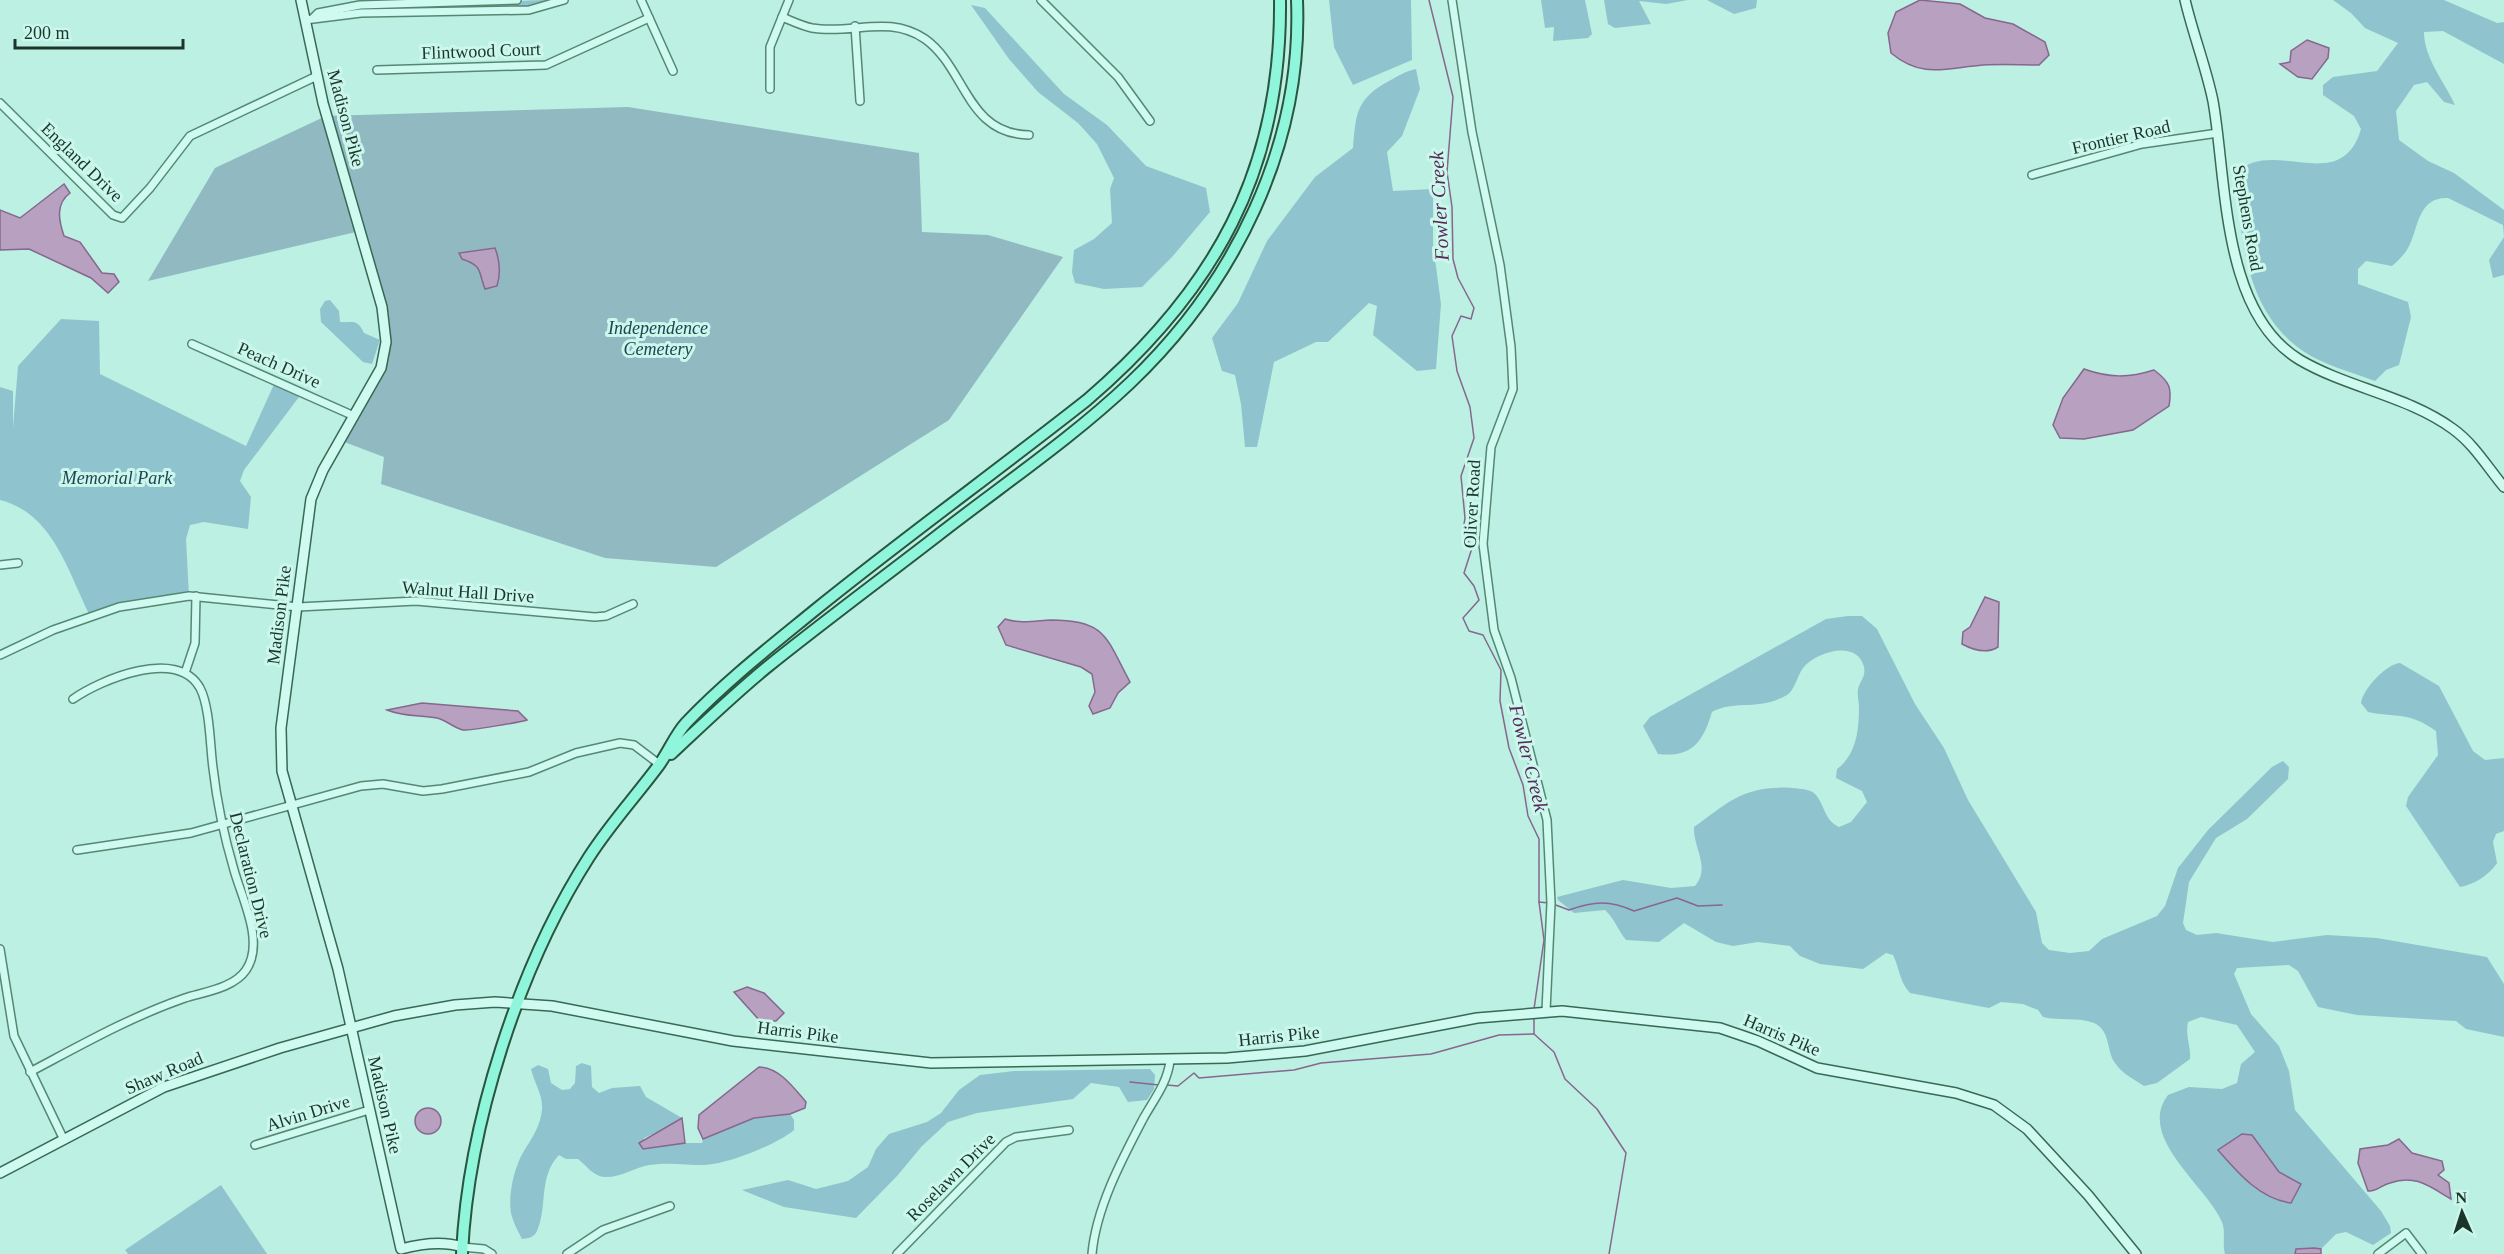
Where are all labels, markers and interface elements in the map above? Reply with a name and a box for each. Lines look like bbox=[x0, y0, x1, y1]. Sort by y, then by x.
scale bar bbox=[15, 12, 183, 50]
text: 200 m bbox=[24, 23, 70, 43]
street label: Flintwood Court bbox=[421, 39, 541, 63]
street label: Madison Pike bbox=[323, 67, 369, 169]
street label: Frontier Road bbox=[2070, 116, 2172, 158]
street label: England Drive bbox=[37, 118, 127, 206]
water label: Fowler Creek bbox=[1425, 149, 1453, 262]
street label: Stephens Road bbox=[2229, 163, 2267, 273]
park label: Independence Cemetery bbox=[607, 318, 708, 359]
street label: Peach Drive bbox=[235, 338, 323, 392]
street label: Oliver Road bbox=[1460, 459, 1484, 549]
park label: Memorial Park bbox=[61, 468, 173, 488]
street label: Madison Pike bbox=[263, 564, 295, 666]
street label: Walnut Hall Drive bbox=[401, 577, 535, 607]
water label: Fowler Creek bbox=[1505, 701, 1553, 815]
street label: Declaration Drive bbox=[226, 810, 276, 940]
street label: Harris Pike bbox=[1741, 1010, 1823, 1060]
street label: Harris Pike bbox=[756, 1017, 840, 1047]
street label: Harris Pike bbox=[1237, 1022, 1321, 1050]
street label: Shaw Road bbox=[122, 1048, 206, 1098]
street label: Madison Pike bbox=[364, 1054, 406, 1156]
street label: Alvin Drive bbox=[264, 1091, 352, 1135]
street label: Roselawn Drive bbox=[903, 1129, 999, 1225]
north arrow bbox=[2432, 1182, 2492, 1242]
text: N bbox=[2455, 1189, 2468, 1206]

